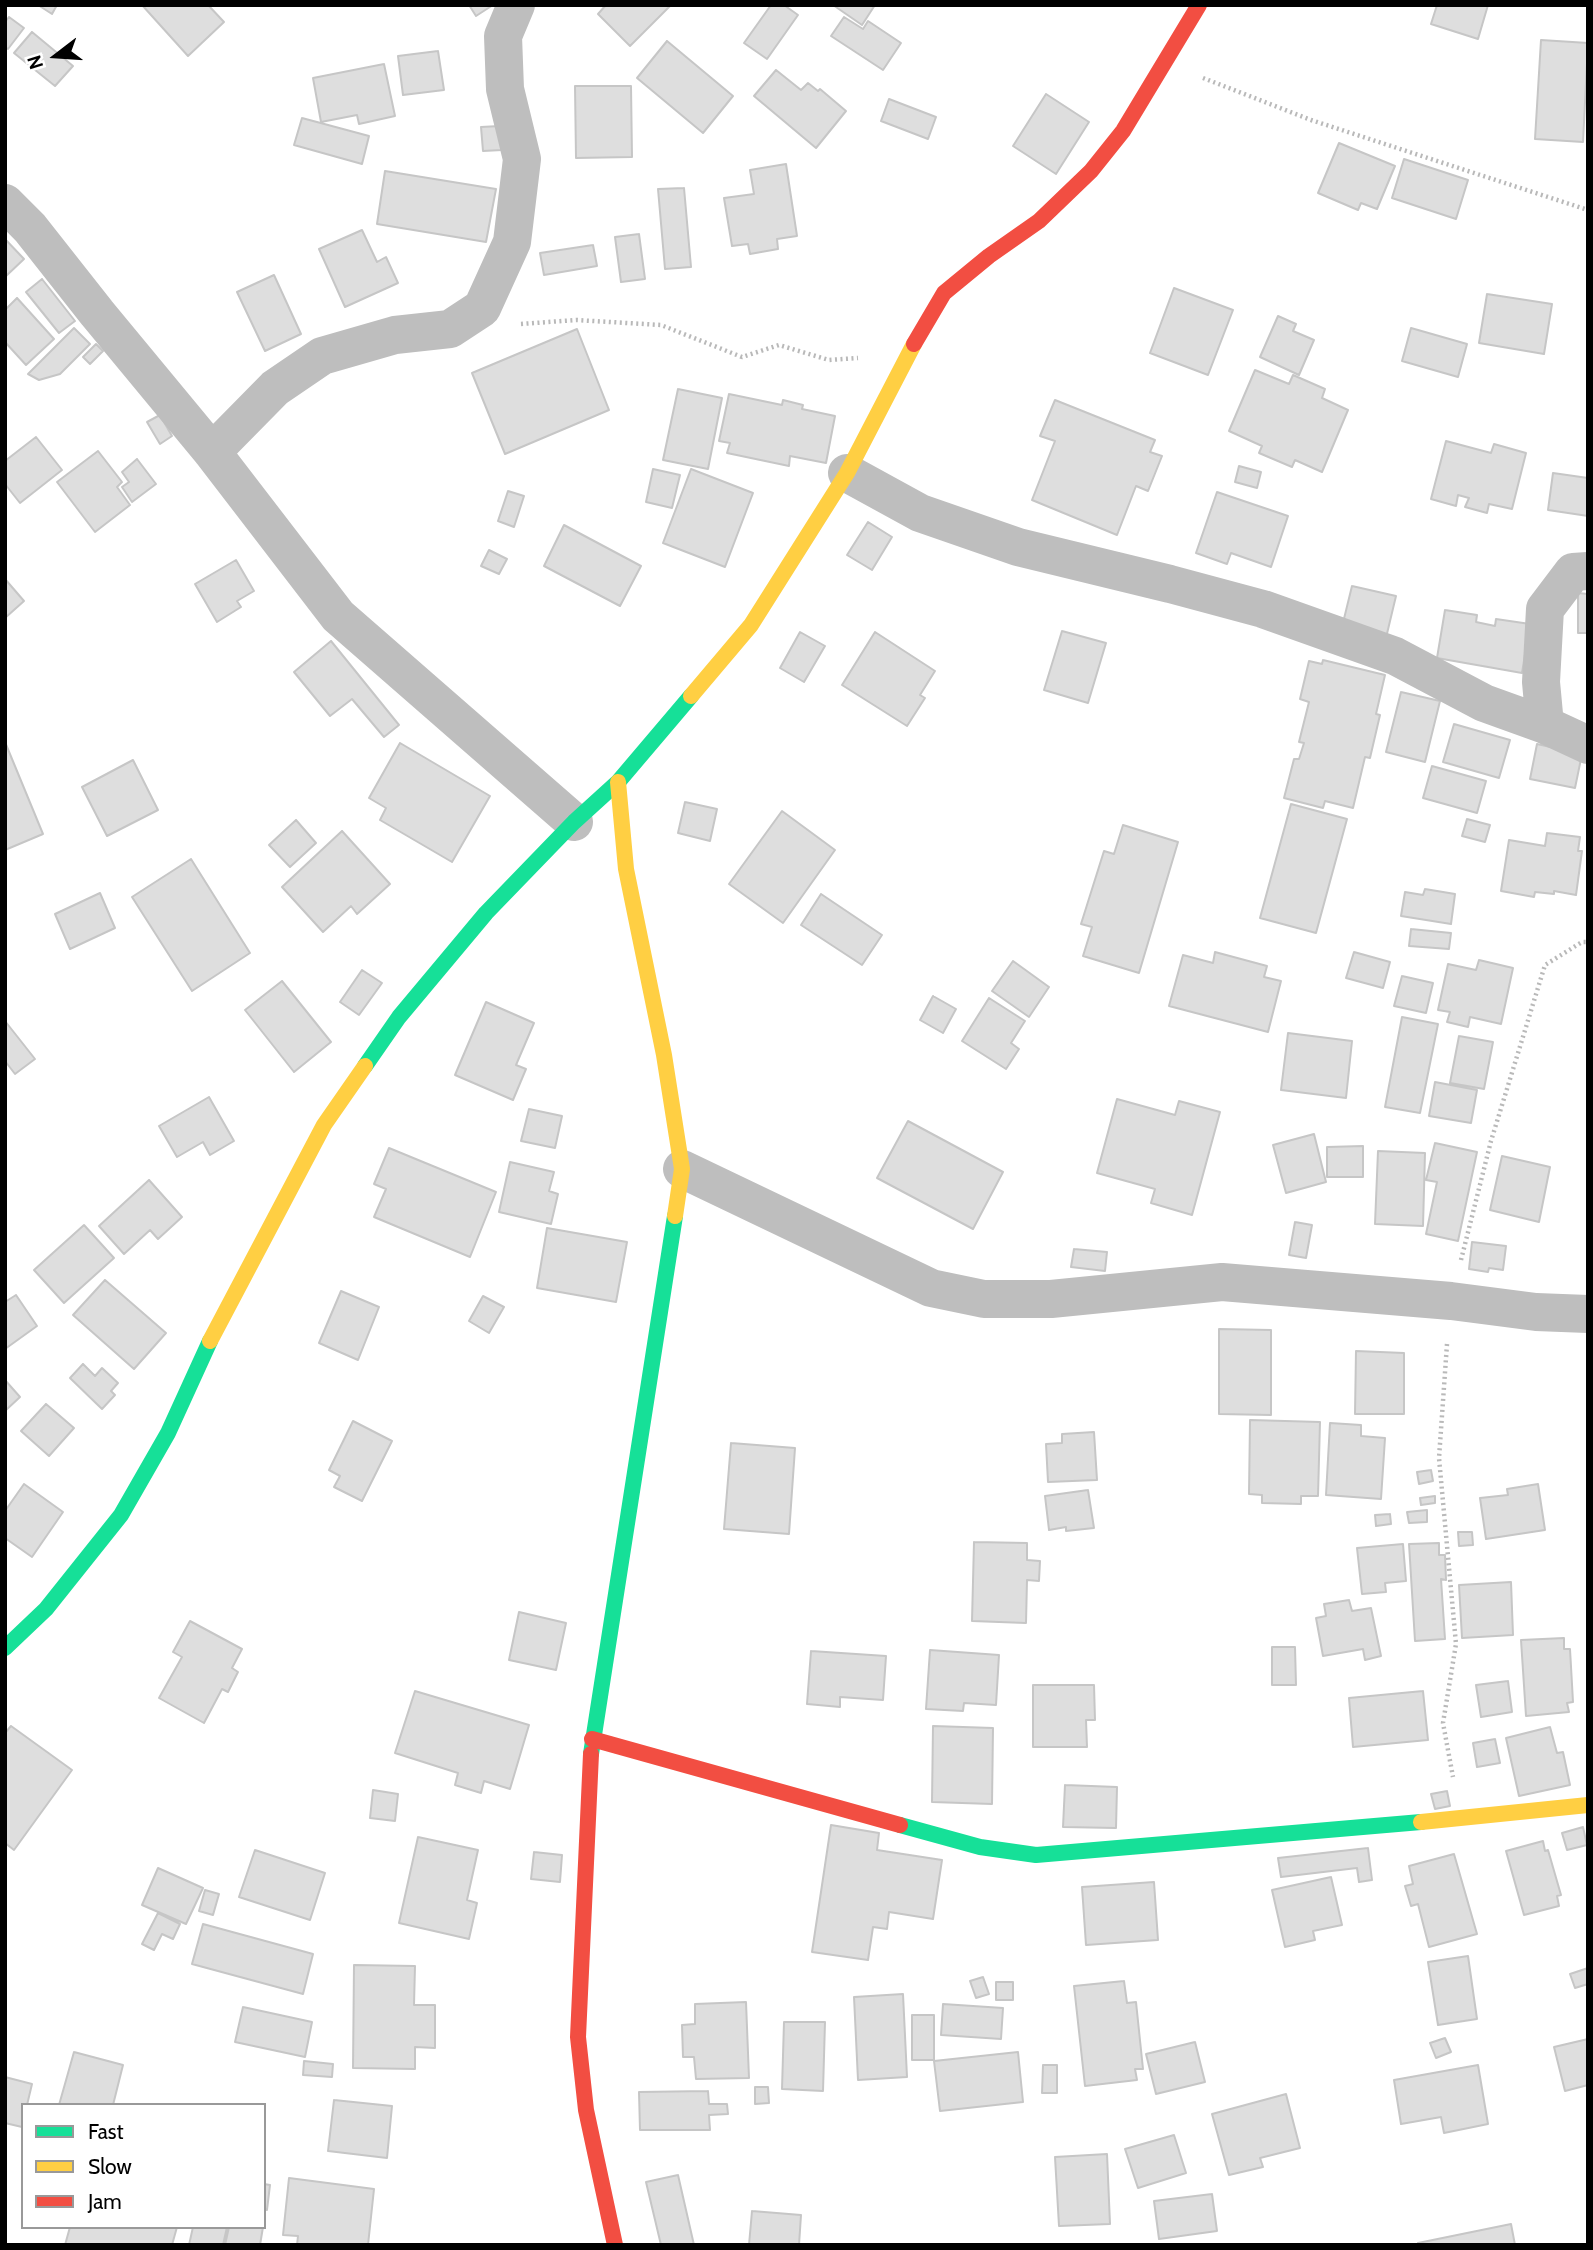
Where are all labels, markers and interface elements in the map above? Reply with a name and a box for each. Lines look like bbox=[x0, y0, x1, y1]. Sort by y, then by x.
north arrow bbox=[21, 21, 91, 91]
text: N bbox=[22, 52, 48, 72]
legend bbox=[21, 2103, 266, 2229]
text: Fast bbox=[88, 2119, 124, 2144]
text: Slow bbox=[88, 2154, 132, 2179]
text: Jam bbox=[88, 2189, 122, 2214]

